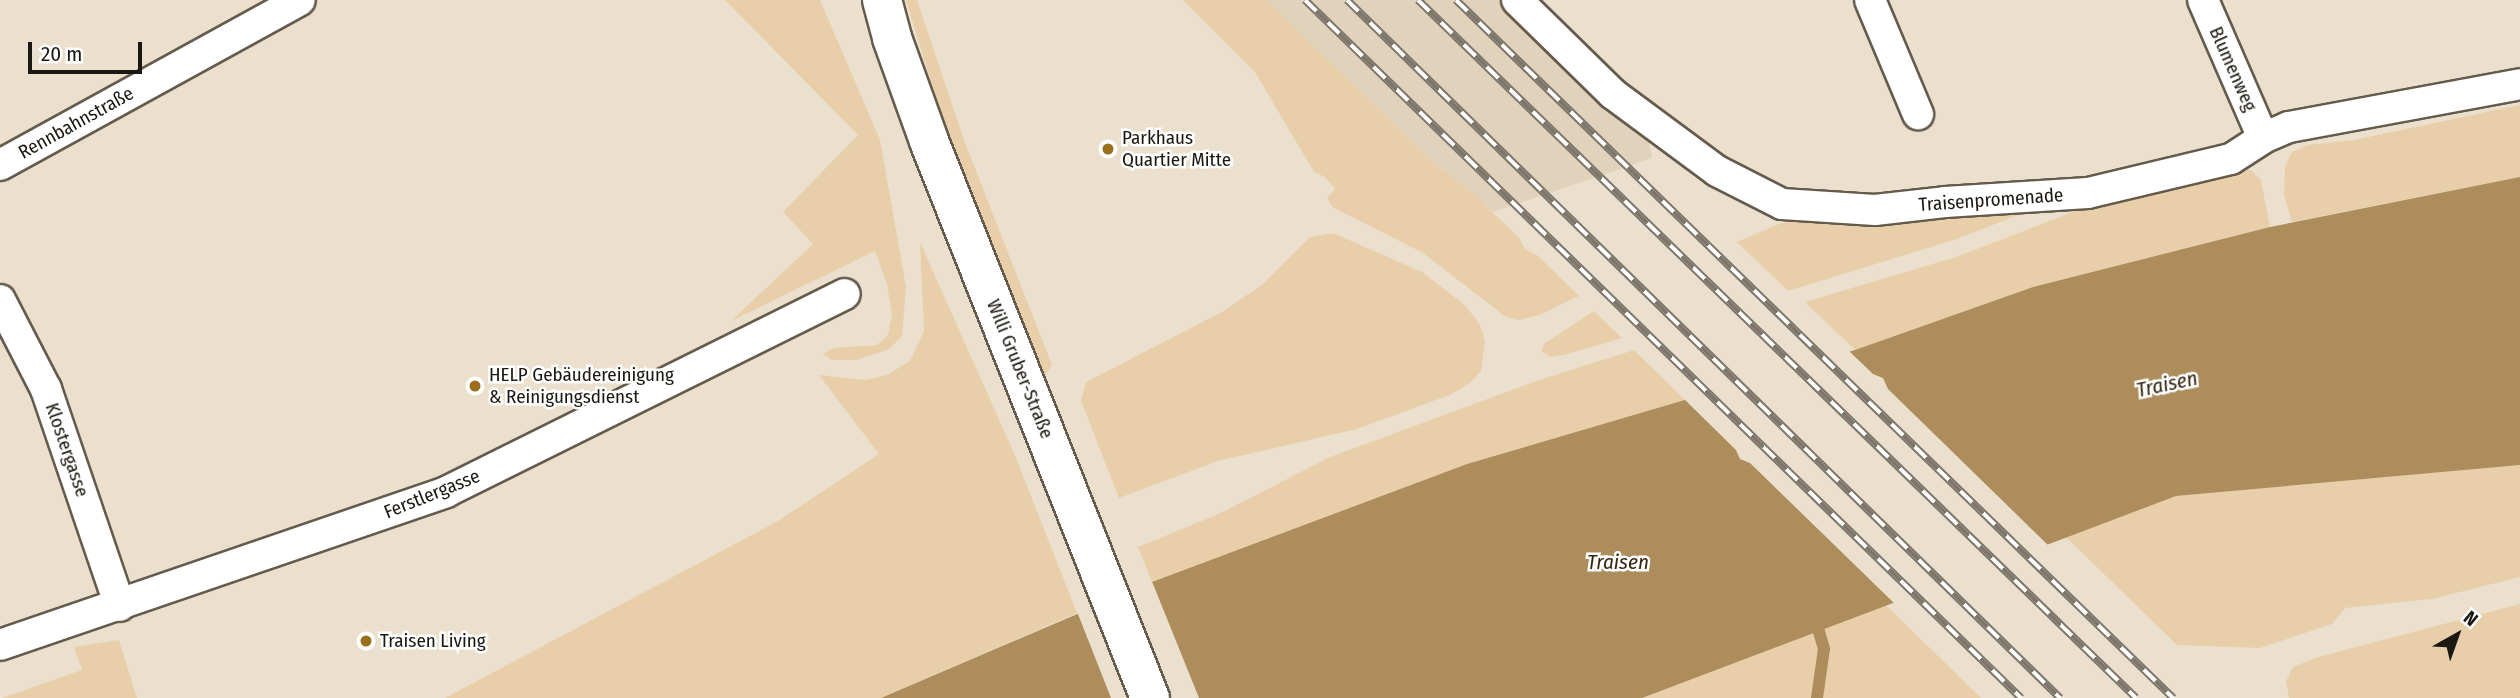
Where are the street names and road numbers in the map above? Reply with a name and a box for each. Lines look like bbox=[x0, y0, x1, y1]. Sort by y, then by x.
street label: Blumenweg bbox=[2204, 23, 2262, 115]
street label: Rennbahnstraße bbox=[15, 82, 137, 164]
street label: Traisenpromenade bbox=[1918, 184, 2064, 216]
street label: Willi Gruber-Straße bbox=[982, 296, 1058, 442]
street label: Klostergasse bbox=[40, 400, 94, 500]
street label: Ferstlergasse bbox=[381, 464, 483, 524]

